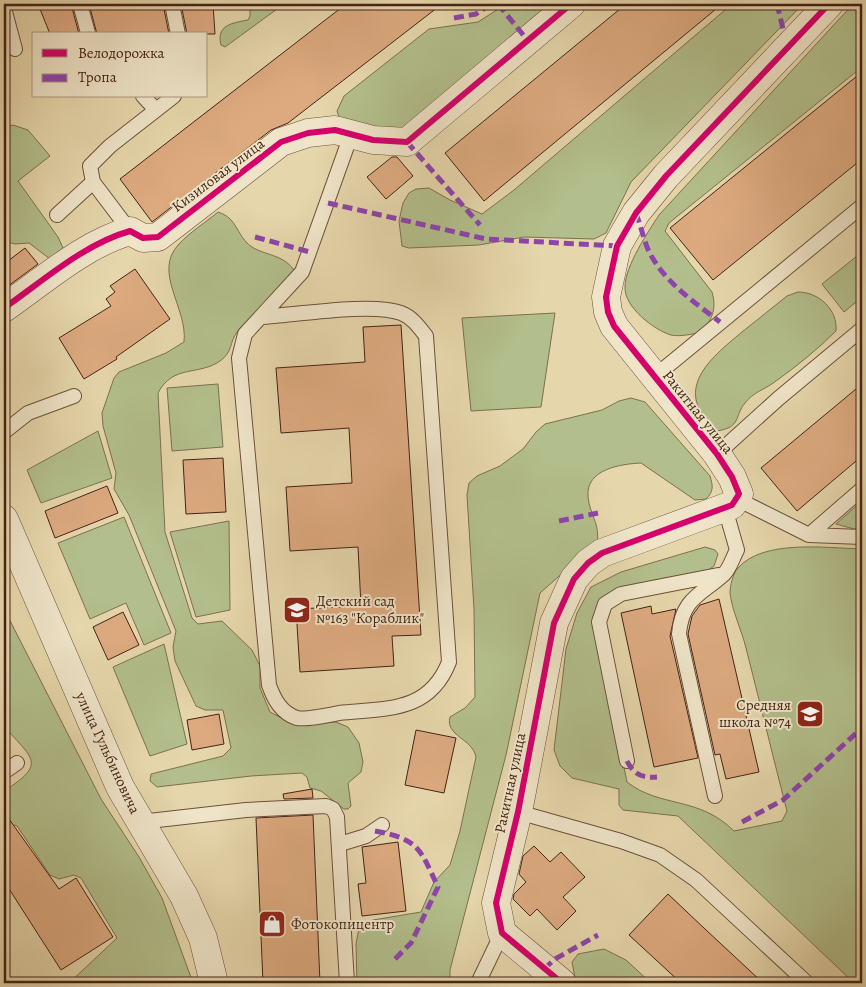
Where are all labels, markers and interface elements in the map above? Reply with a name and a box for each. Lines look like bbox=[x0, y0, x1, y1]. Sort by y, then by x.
legend bbox=[32, 32, 208, 98]
text: Велодорожка bbox=[78, 43, 165, 63]
text: Тропа bbox=[78, 67, 117, 87]
street label: Кизиловая улица bbox=[168, 134, 268, 216]
street label: Ракитная улица bbox=[658, 366, 738, 458]
place label: Детский сад №163 "Кораблик" bbox=[316, 591, 424, 628]
school or university icon: Детский сад №163 "Кораблик" bbox=[282, 595, 312, 625]
street label: улица Гульбиновича bbox=[71, 688, 145, 817]
place label: Средняя школа №74 bbox=[719, 695, 791, 732]
school or university icon: Средняя школа №74 bbox=[795, 699, 825, 729]
street label: Ракитная улица bbox=[490, 731, 530, 835]
shop icon: Фотокопицентр bbox=[257, 909, 287, 939]
place label: Фотокопицентр bbox=[291, 914, 394, 934]

